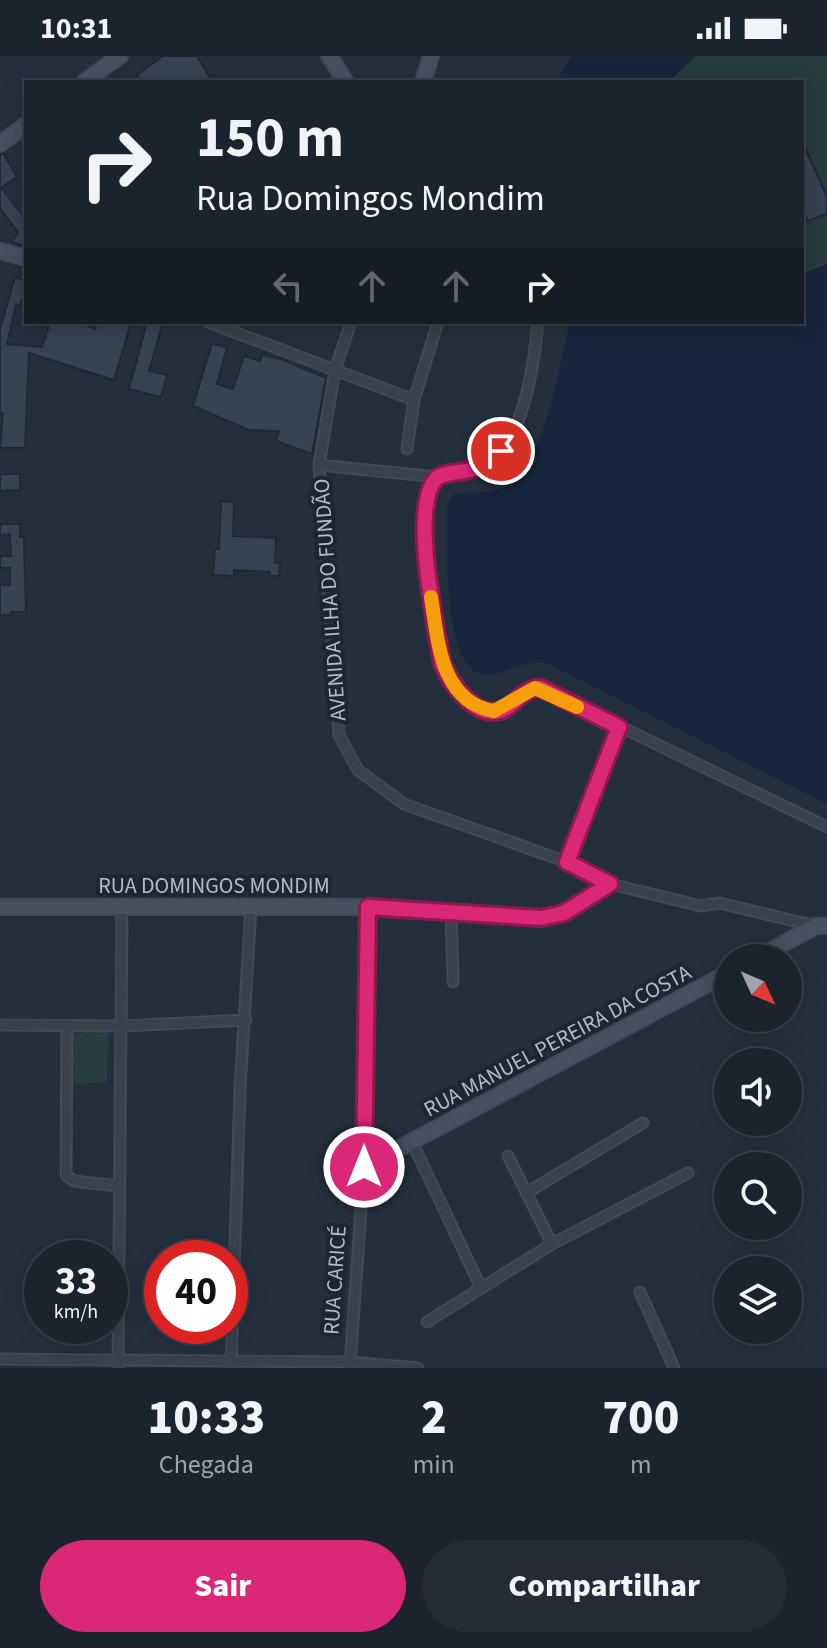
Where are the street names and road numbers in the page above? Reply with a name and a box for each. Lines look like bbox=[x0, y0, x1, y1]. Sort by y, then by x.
street label: AVENIDA ILHA DO FUNDÃO bbox=[306, 478, 354, 722]
street label: RUA DOMINGOS MONDIM bbox=[98, 870, 330, 902]
street label: RUA MANUEL PEREIRA DA COSTA bbox=[418, 957, 697, 1125]
street label: RUA CARICÉ bbox=[315, 1224, 355, 1336]

